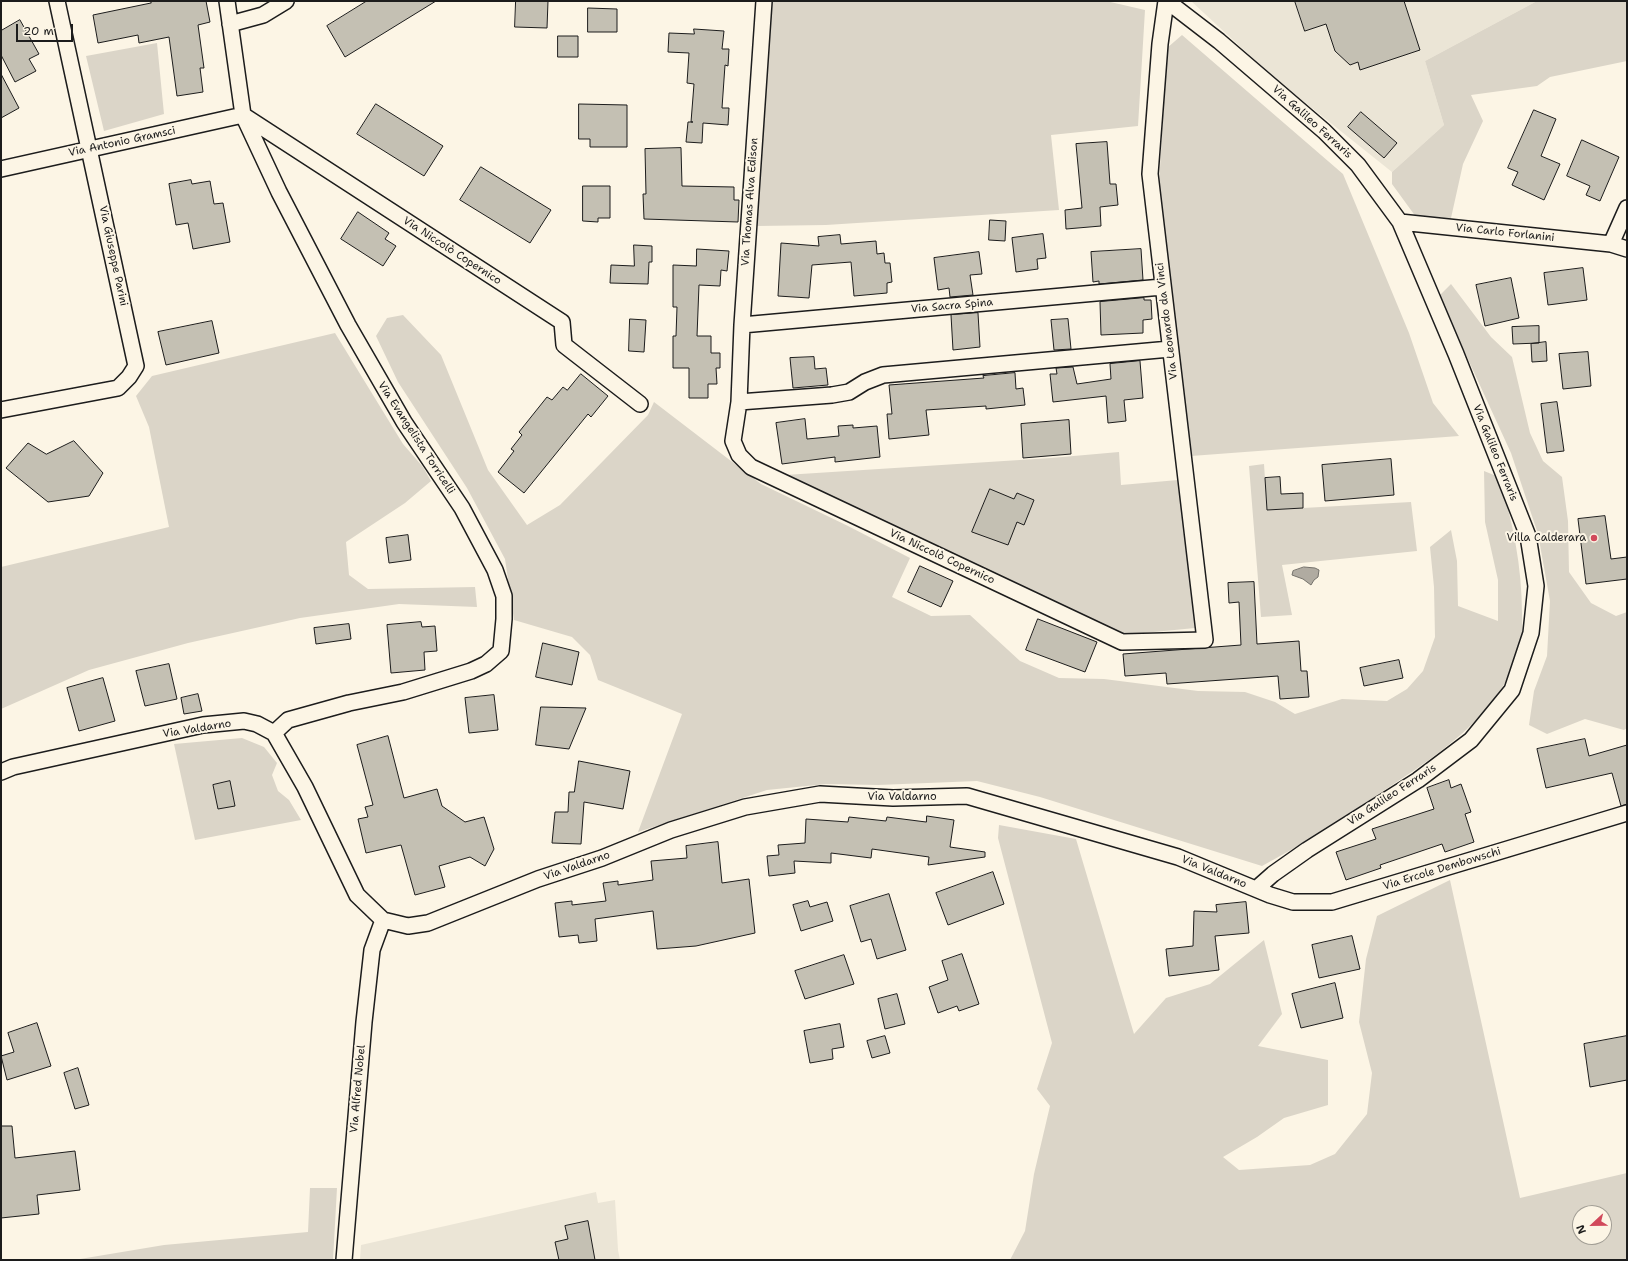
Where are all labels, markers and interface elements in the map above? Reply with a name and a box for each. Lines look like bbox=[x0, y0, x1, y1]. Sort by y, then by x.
scale bar bbox=[18, 16, 75, 42]
text: 20 m bbox=[23, 23, 54, 39]
street label: Via Galileo Ferraris bbox=[1269, 83, 1355, 161]
street label: Via Antonio Gramsci bbox=[67, 124, 177, 160]
street label: Via Thomas Alva Edison bbox=[739, 137, 761, 267]
street label: Via Giuseppe Parini bbox=[96, 205, 130, 307]
street label: Via Niccolò Copernico bbox=[400, 214, 504, 288]
street label: Via Carlo Forlanini bbox=[1455, 221, 1555, 245]
street label: Via Leonardo da Vinci bbox=[1153, 262, 1181, 380]
street label: Via Sacra Spina bbox=[910, 296, 994, 316]
street label: Via Evangelista Torricelli bbox=[375, 379, 457, 497]
street label: Via Galileo Ferraris bbox=[1470, 403, 1520, 503]
street label: Via Niccolò Copernico bbox=[887, 527, 997, 587]
place label: Villa Calderara bbox=[1506, 531, 1586, 545]
marker: Villa Calderara bbox=[1589, 533, 1599, 543]
street label: Via Valdarno bbox=[162, 717, 232, 741]
street label: Via Galileo Ferraris bbox=[1345, 761, 1439, 829]
street label: Via Valdarno bbox=[867, 790, 937, 804]
street label: Via Ercole Dembowschi bbox=[1381, 845, 1503, 893]
street label: Via Valdarno bbox=[542, 848, 612, 884]
street label: Via Valdarno bbox=[1179, 853, 1249, 891]
street label: Via Alfred Nobel bbox=[348, 1044, 368, 1134]
north arrow bbox=[1572, 1205, 1612, 1245]
text: N bbox=[1573, 1222, 1590, 1236]

